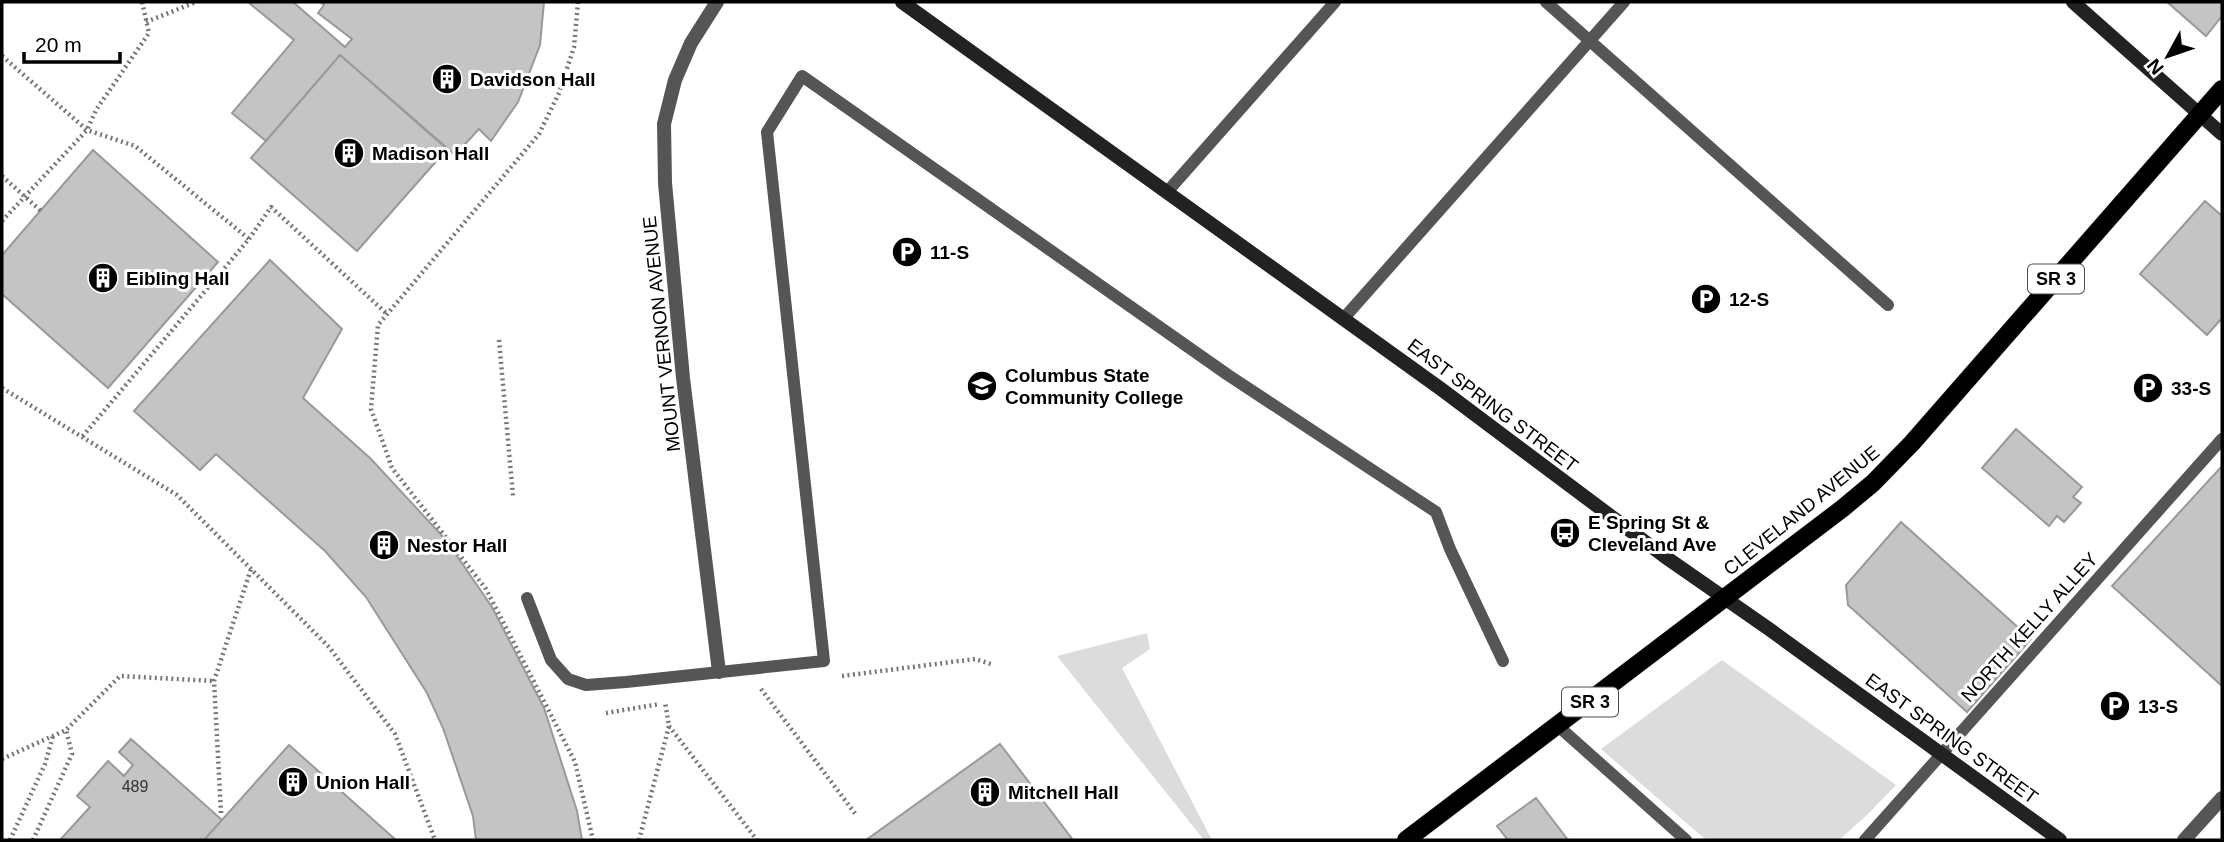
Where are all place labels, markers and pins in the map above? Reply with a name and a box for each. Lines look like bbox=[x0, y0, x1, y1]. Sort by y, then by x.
building icon: Davidson Hall bbox=[430, 62, 464, 96]
place label: Davidson Hall bbox=[470, 69, 596, 90]
building icon: Madison Hall bbox=[332, 136, 366, 170]
place label: Madison Hall bbox=[372, 143, 489, 164]
parking icon: 11-S bbox=[890, 235, 924, 269]
place label: 11-S bbox=[930, 242, 969, 263]
building icon: Eibling Hall bbox=[86, 261, 120, 295]
place label: Eibling Hall bbox=[126, 268, 229, 289]
parking icon: 12-S bbox=[1689, 282, 1723, 316]
place label: 12-S bbox=[1729, 289, 1769, 310]
place label: Columbus State Community College bbox=[1005, 365, 1183, 408]
school or university icon: Columbus State Community College bbox=[965, 369, 999, 403]
parking icon: 33-S bbox=[2131, 371, 2165, 405]
place label: 33-S bbox=[2171, 378, 2211, 399]
place label: E Spring St & Cleveland Ave bbox=[1588, 512, 1716, 555]
bus stop icon: E Spring St & Cleveland Ave bbox=[1548, 516, 1582, 550]
building icon: Nestor Hall bbox=[367, 528, 401, 562]
place label: Nestor Hall bbox=[407, 535, 507, 556]
parking icon: 13-S bbox=[2098, 689, 2132, 723]
place label: 13-S bbox=[2138, 696, 2178, 717]
building icon: Union Hall bbox=[276, 765, 310, 799]
place label: Union Hall bbox=[316, 772, 410, 793]
building icon: Mitchell Hall bbox=[968, 775, 1002, 809]
place label: Mitchell Hall bbox=[1008, 782, 1119, 803]

